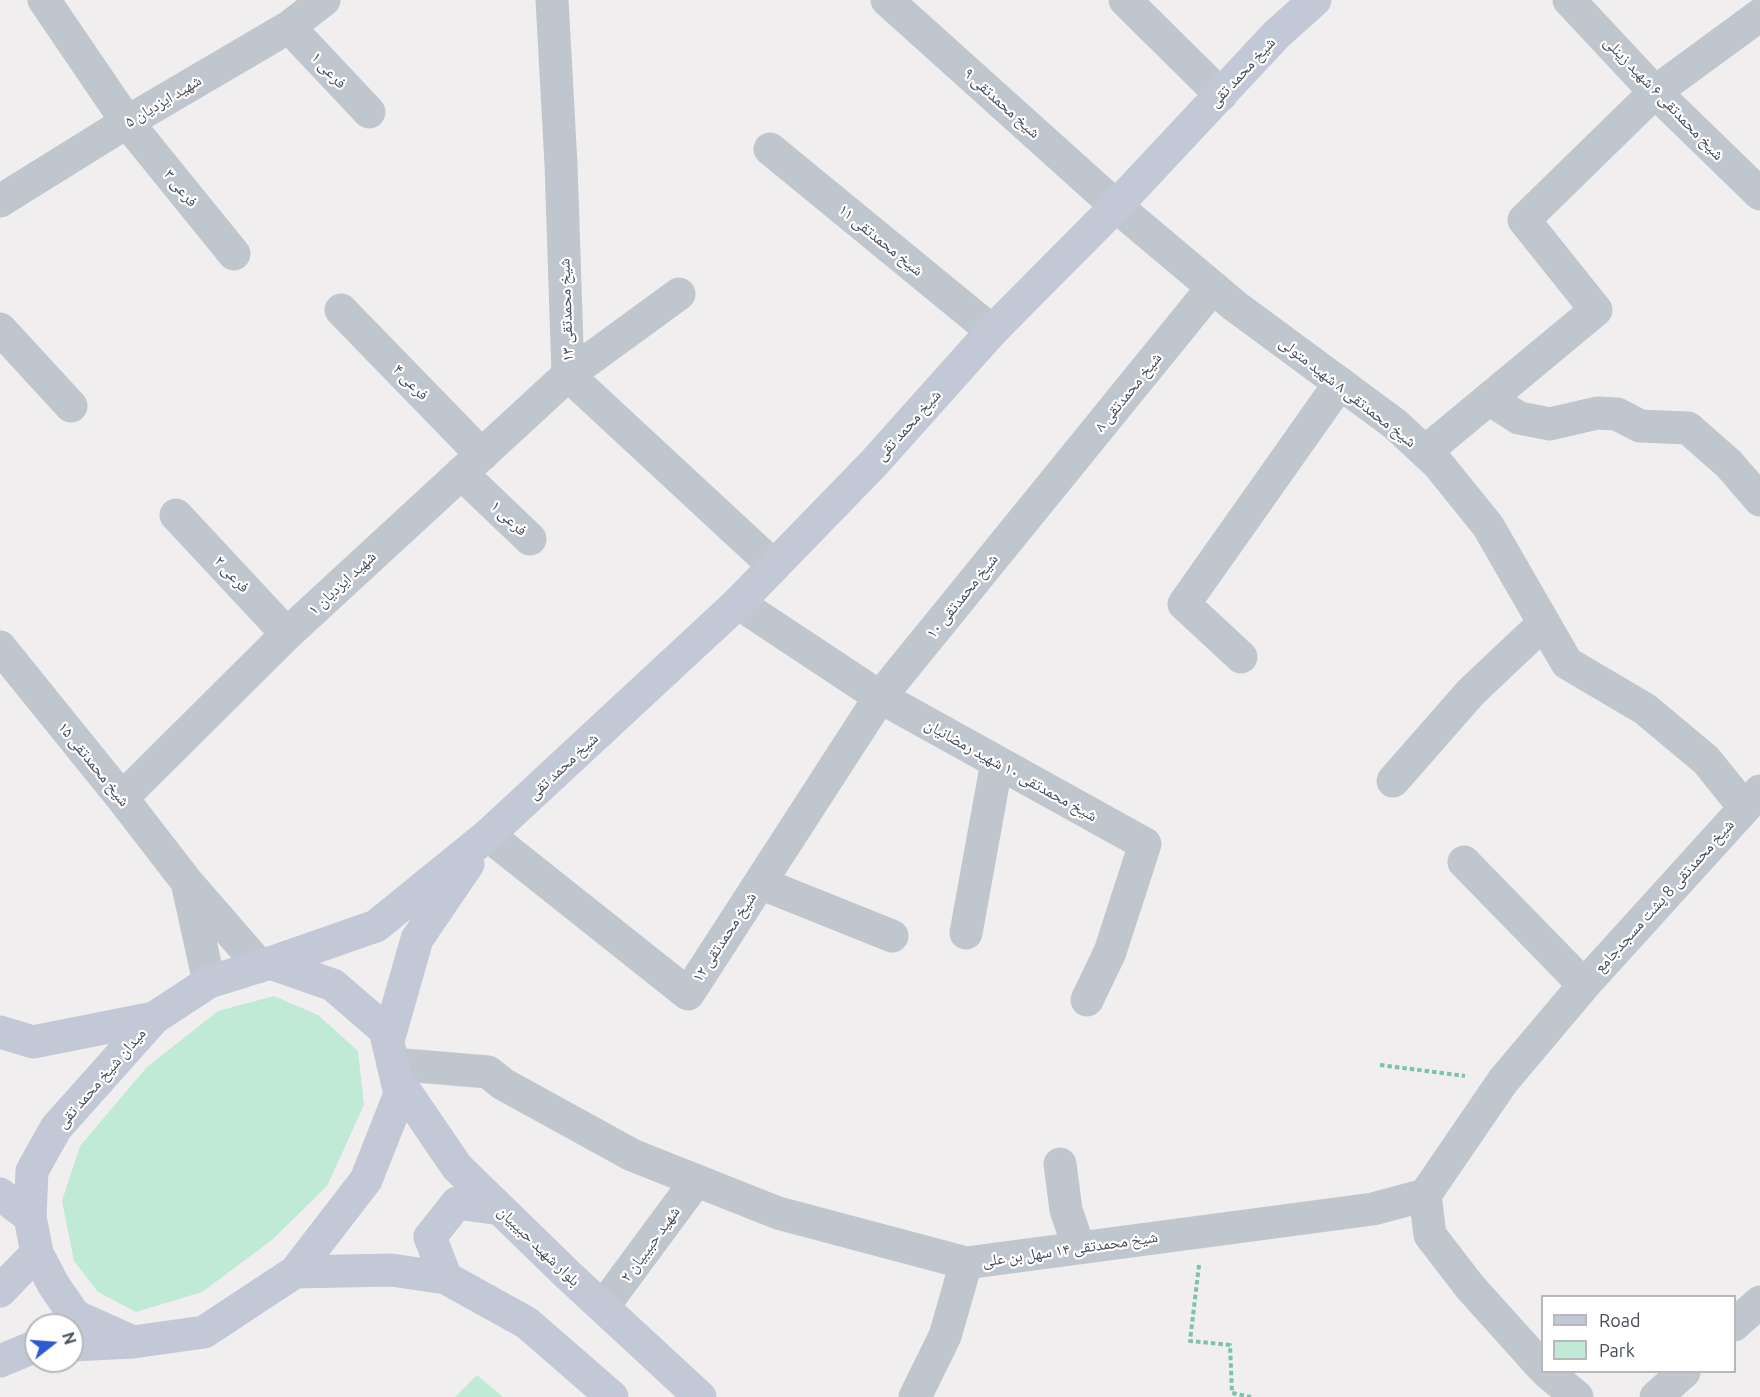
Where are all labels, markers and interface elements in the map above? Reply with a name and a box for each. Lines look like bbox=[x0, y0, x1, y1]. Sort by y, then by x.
street label: شیخ محمدتقی ۶ شهید زینلی bbox=[1600, 32, 1728, 164]
street label: شیخ محمد تقی bbox=[1205, 33, 1279, 111]
street label: فرعی ۱ bbox=[307, 48, 351, 92]
street label: شیخ محمدتقی ۹ bbox=[960, 64, 1044, 142]
street label: شهید ایزدیان ۵ bbox=[121, 71, 205, 131]
street label: فرعی ۳ bbox=[160, 165, 202, 211]
street label: شیخ محمدتقی ۱۱ bbox=[835, 200, 927, 280]
street label: شیخ محمدتقی ۱۳ bbox=[555, 258, 577, 362]
street label: شیخ محمدتقی ۸ شهید متولی bbox=[1276, 333, 1420, 451]
street label: شیخ محمدتقی ۸ bbox=[1090, 349, 1166, 435]
street label: فرعی ۴ bbox=[389, 360, 433, 404]
street label: شیخ محمد تقی bbox=[871, 385, 945, 465]
street label: فرعی ۱ bbox=[487, 496, 531, 540]
street label: شهید ایزدیان ۱ bbox=[304, 547, 380, 619]
street label: شیخ محمدتقی ۱۰ bbox=[922, 550, 1002, 642]
street label: فرعی ۲ bbox=[210, 552, 254, 596]
street label: شیخ محمدتقی ۱۰ شهید رمضانیان bbox=[921, 715, 1101, 825]
street label: شیخ محمدتقی ۱۵ bbox=[54, 718, 134, 810]
street label: شیخ محمد تقی bbox=[524, 729, 602, 803]
street label: شیخ محمدتقی 8 پشت مسجدجامع bbox=[1590, 815, 1738, 977]
street label: شیخ محمدتقی ۱۲ bbox=[688, 888, 760, 986]
street label: میدان شیخ محمد تقی bbox=[52, 1024, 150, 1132]
street label: بلوار شهید حبیبیان bbox=[494, 1202, 584, 1290]
street label: شهید حبیبیان ۲ bbox=[616, 1202, 684, 1286]
street label: شیخ محمدتقی ۱۴ سهل بن علی bbox=[981, 1227, 1159, 1271]
legend bbox=[1541, 1295, 1736, 1373]
text: Road bbox=[1599, 1310, 1641, 1330]
north arrow bbox=[24, 1313, 84, 1373]
text: N bbox=[59, 1330, 80, 1347]
text: Park bbox=[1599, 1340, 1635, 1360]

